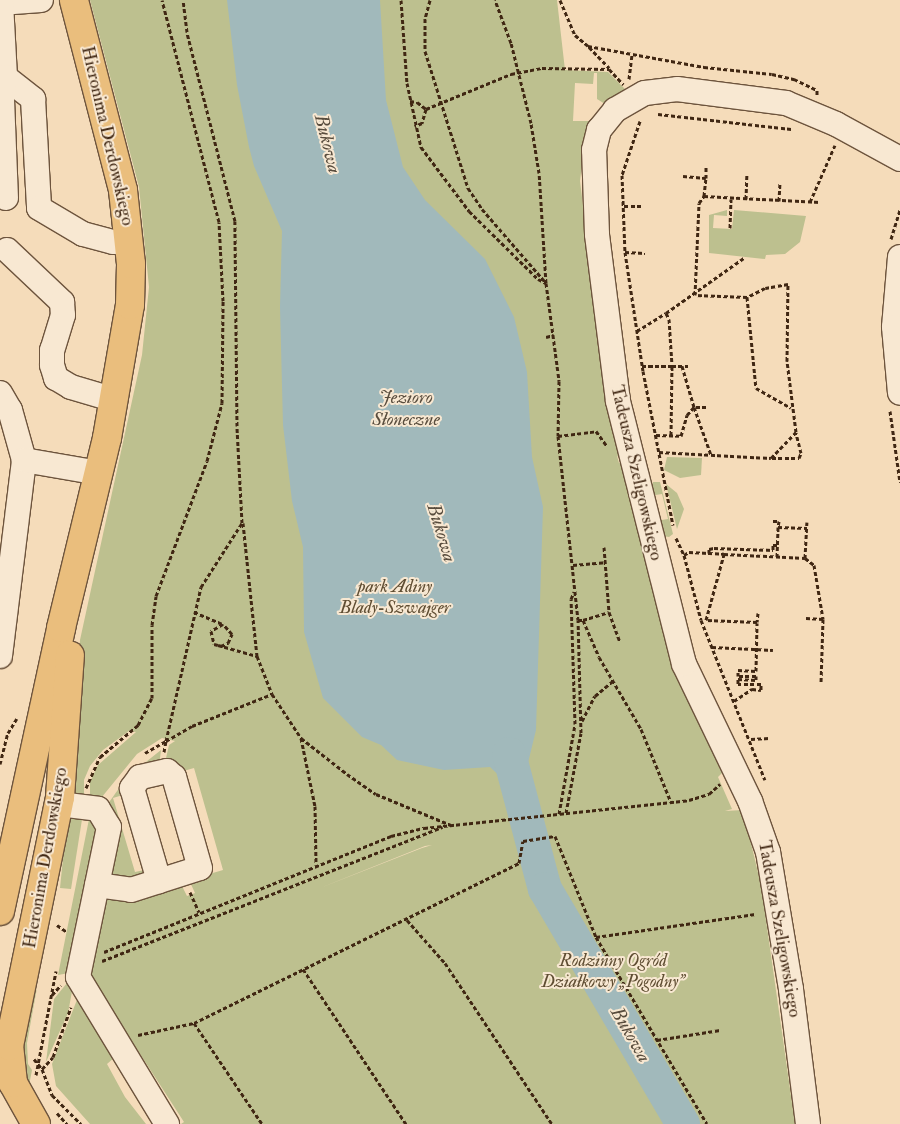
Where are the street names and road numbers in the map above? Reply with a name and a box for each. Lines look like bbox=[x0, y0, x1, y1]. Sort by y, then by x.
street label: Hieronima Derdowskiego bbox=[76, 44, 138, 228]
street label: Tadeusza Szeligowskiego bbox=[605, 383, 667, 563]
street label: Hieronima Derdowskiego bbox=[19, 766, 73, 950]
street label: Tadeusza Szeligowskiego bbox=[753, 839, 805, 1019]

